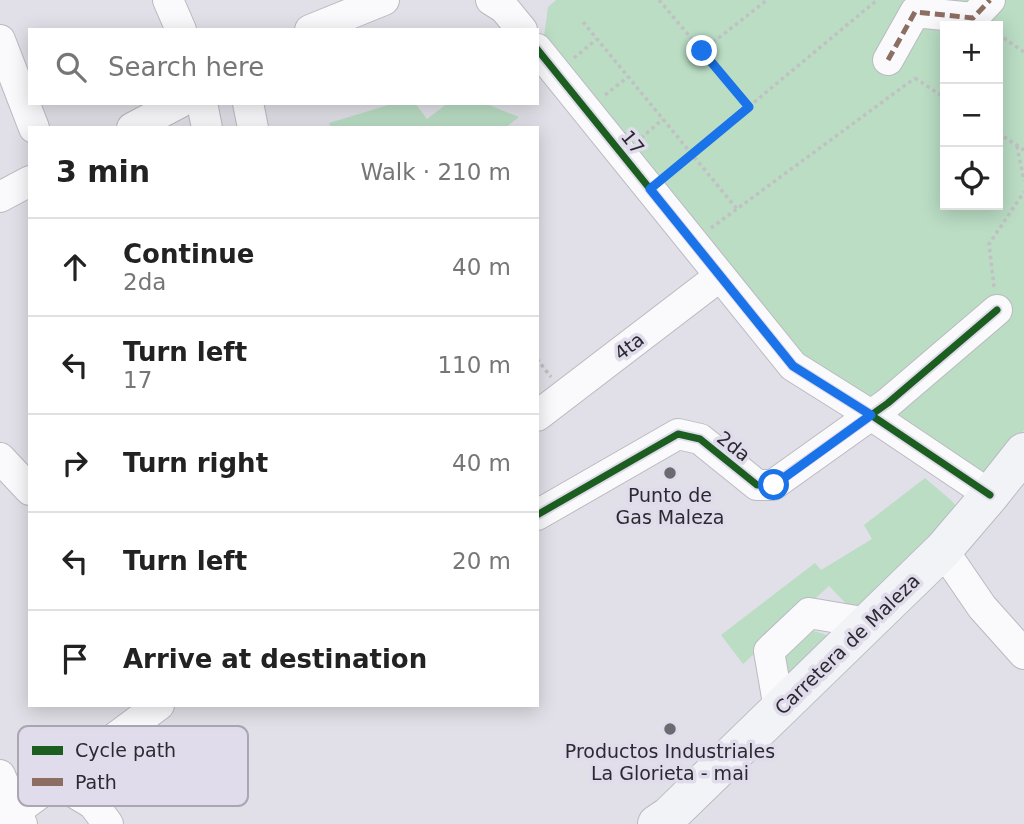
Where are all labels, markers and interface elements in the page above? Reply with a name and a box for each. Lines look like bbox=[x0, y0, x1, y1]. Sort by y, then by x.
map controls bbox=[940, 21, 1003, 210]
button: + bbox=[940, 21, 1003, 84]
search box bbox=[28, 28, 539, 105]
route end bbox=[686, 35, 717, 66]
icon: search bbox=[52, 48, 90, 86]
text: Search here bbox=[108, 52, 264, 82]
button: − bbox=[940, 84, 1003, 147]
street label: 17 bbox=[617, 126, 649, 158]
button: locate bbox=[940, 147, 1003, 210]
text: 3 min bbox=[56, 154, 150, 189]
text: Walk · 210 m bbox=[360, 159, 511, 185]
text: Continue bbox=[123, 239, 254, 269]
icon: ahead bbox=[56, 248, 94, 286]
text: 40 m bbox=[452, 254, 511, 280]
text: 2da bbox=[123, 269, 166, 295]
street label: 4ta bbox=[610, 328, 648, 364]
text: Turn left bbox=[123, 337, 247, 367]
icon: left bbox=[56, 346, 94, 384]
text: 110 m bbox=[437, 352, 511, 378]
text: 17 bbox=[123, 367, 152, 393]
street label: 2da bbox=[713, 426, 755, 466]
icon: right bbox=[56, 444, 94, 482]
text: Turn right bbox=[123, 448, 268, 478]
text: 40 m bbox=[452, 450, 511, 476]
marker: Punto de Gas Maleza bbox=[662, 465, 678, 481]
route start bbox=[758, 469, 789, 500]
place label: Punto de Gas Maleza bbox=[616, 484, 724, 528]
icon: left bbox=[56, 542, 94, 580]
text: Turn left bbox=[123, 546, 247, 576]
text: 20 m bbox=[452, 548, 511, 574]
street label: Carretera de Maleza bbox=[770, 569, 924, 719]
icon: arrive bbox=[56, 640, 94, 678]
text: Arrive at destination bbox=[123, 644, 427, 674]
marker: Productos Industriales La Glorieta - mai bbox=[662, 721, 678, 737]
legend bbox=[18, 726, 248, 806]
text: Cycle path bbox=[75, 739, 176, 761]
place label: Productos Industriales La Glorieta - mai bbox=[565, 740, 775, 784]
text: Path bbox=[75, 771, 117, 793]

